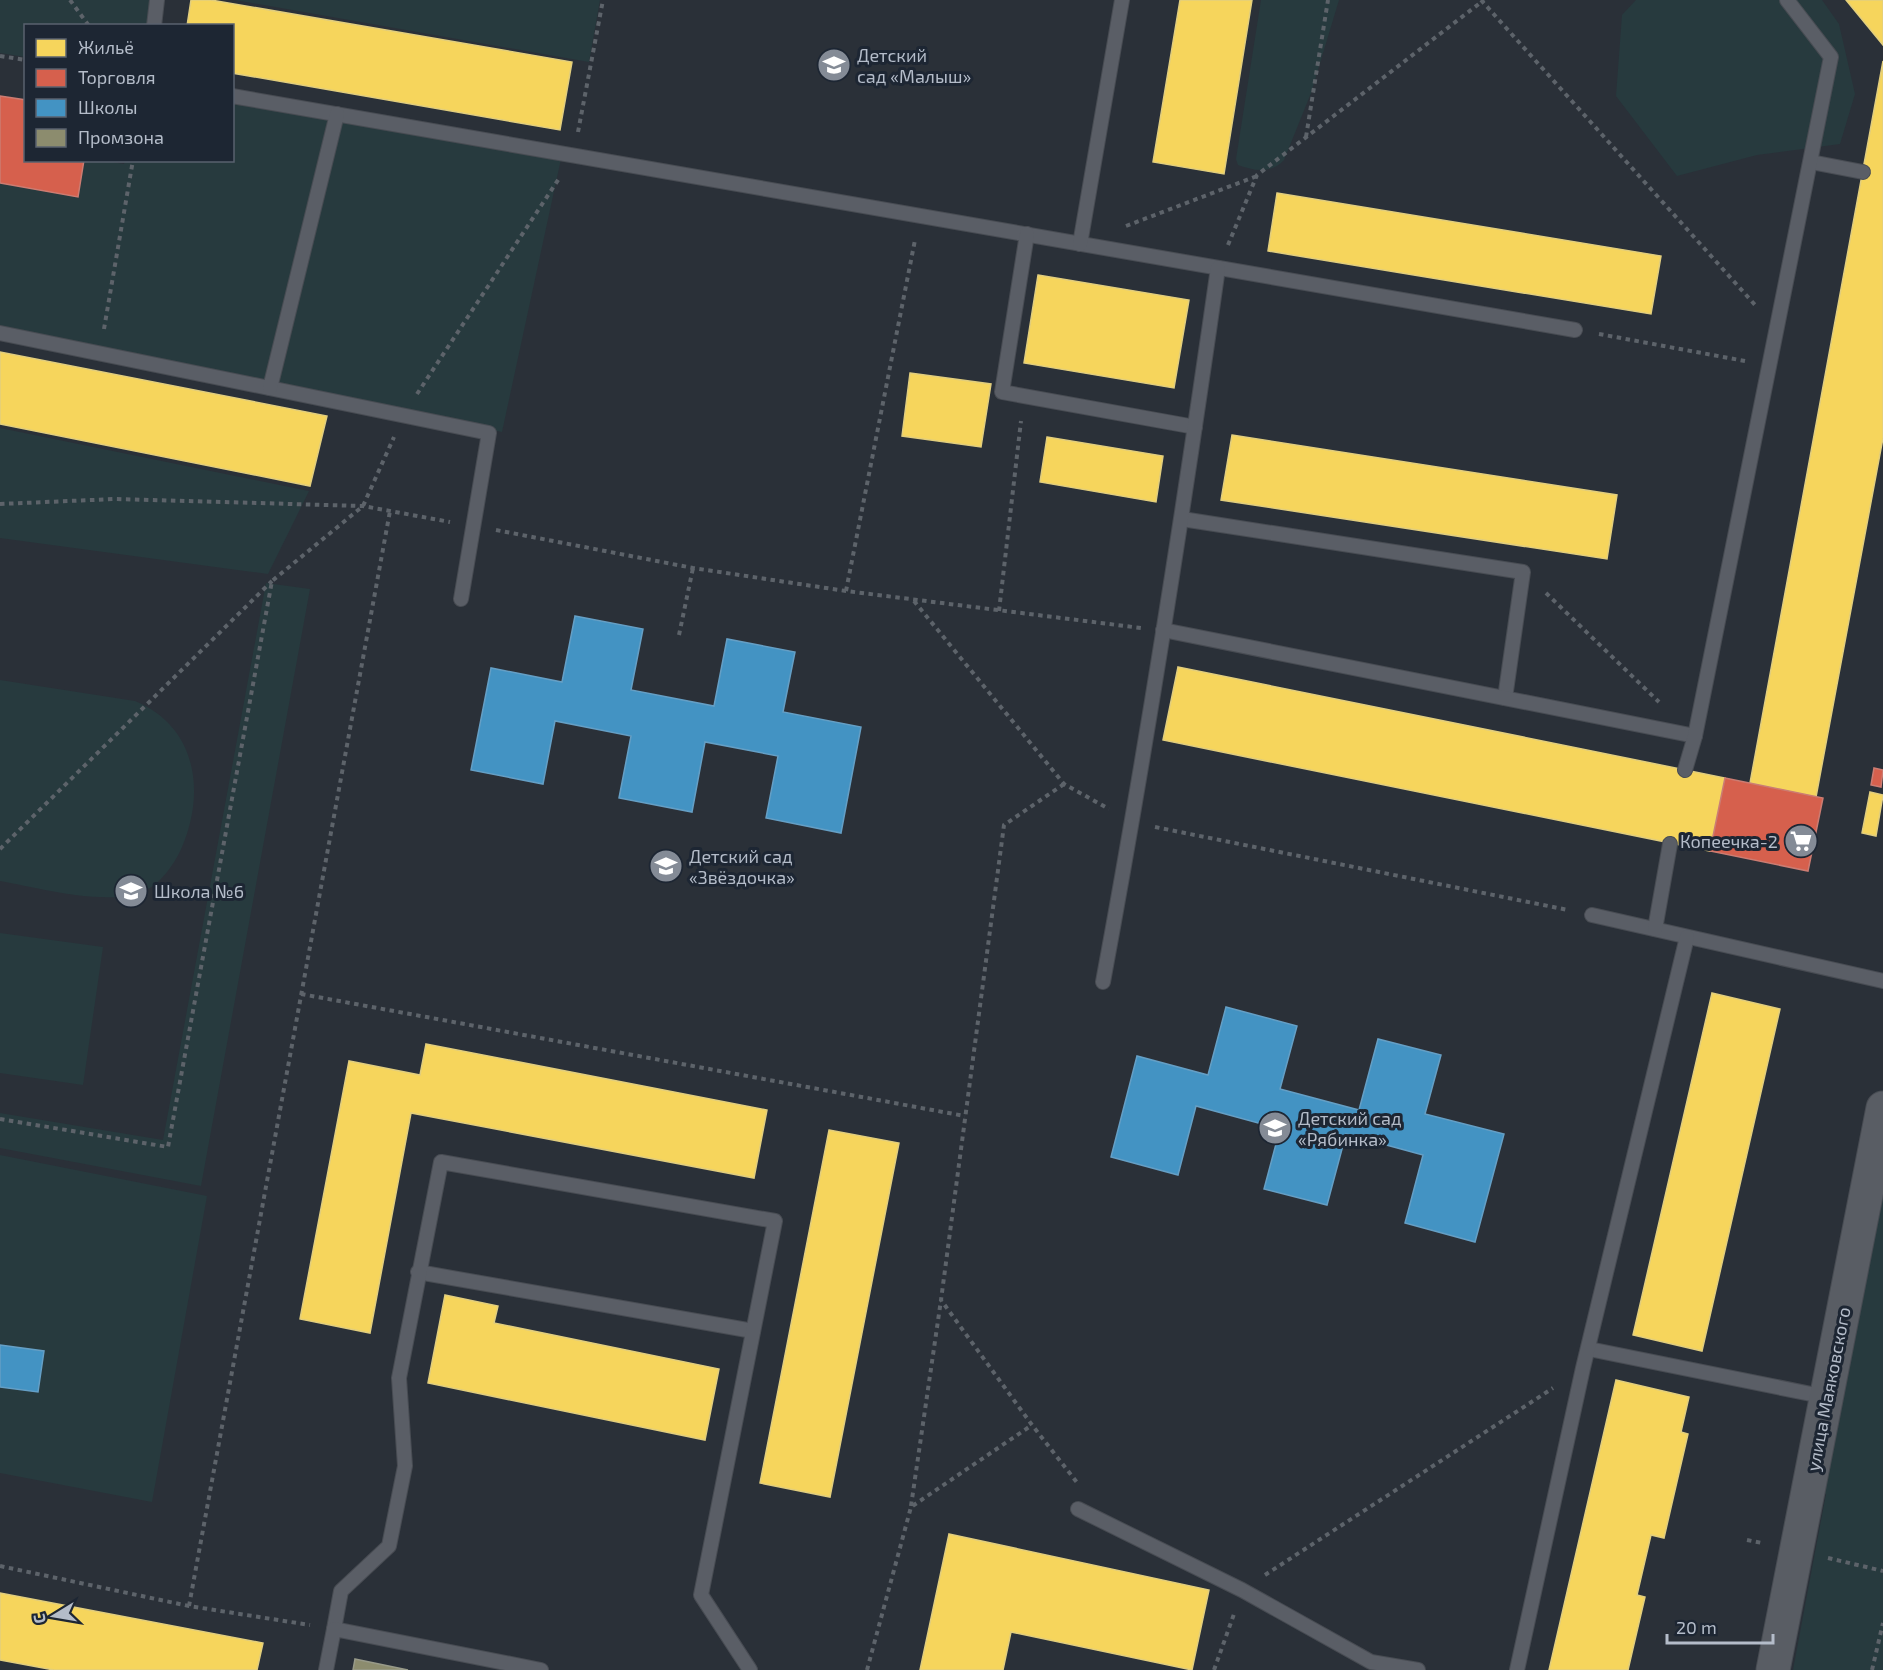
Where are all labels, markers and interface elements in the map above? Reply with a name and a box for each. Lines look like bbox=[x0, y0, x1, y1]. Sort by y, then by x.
legend bbox=[24, 24, 234, 162]
text: Жильё bbox=[78, 36, 134, 58]
place label: Детский сад «Малыш» bbox=[857, 44, 971, 87]
school or university icon: Детский сад «Малыш» bbox=[816, 47, 852, 83]
text: Торговля bbox=[78, 66, 156, 88]
text: Школы bbox=[78, 96, 138, 118]
text: Промзона bbox=[78, 126, 164, 148]
supermarket icon: Копеечка-2 bbox=[1783, 823, 1819, 859]
place label: Копеечка-2 bbox=[1680, 830, 1778, 852]
place label: Детский сад «Звёздочка» bbox=[689, 845, 795, 888]
school or university icon: Детский сад «Звёздочка» bbox=[648, 848, 684, 884]
school or university icon: Школа №6 bbox=[113, 873, 149, 909]
place label: Школа №6 bbox=[154, 880, 244, 902]
place label: Детский сад «Рябинка» bbox=[1298, 1107, 1402, 1150]
school or university icon: Детский сад «Рябинка» bbox=[1257, 1110, 1293, 1146]
street label: улица Маяковского bbox=[1801, 1305, 1855, 1473]
north arrow bbox=[24, 1586, 84, 1646]
scale bar bbox=[1667, 1607, 1774, 1645]
text: С bbox=[29, 1613, 49, 1625]
text: 20 m bbox=[1676, 1616, 1717, 1638]

